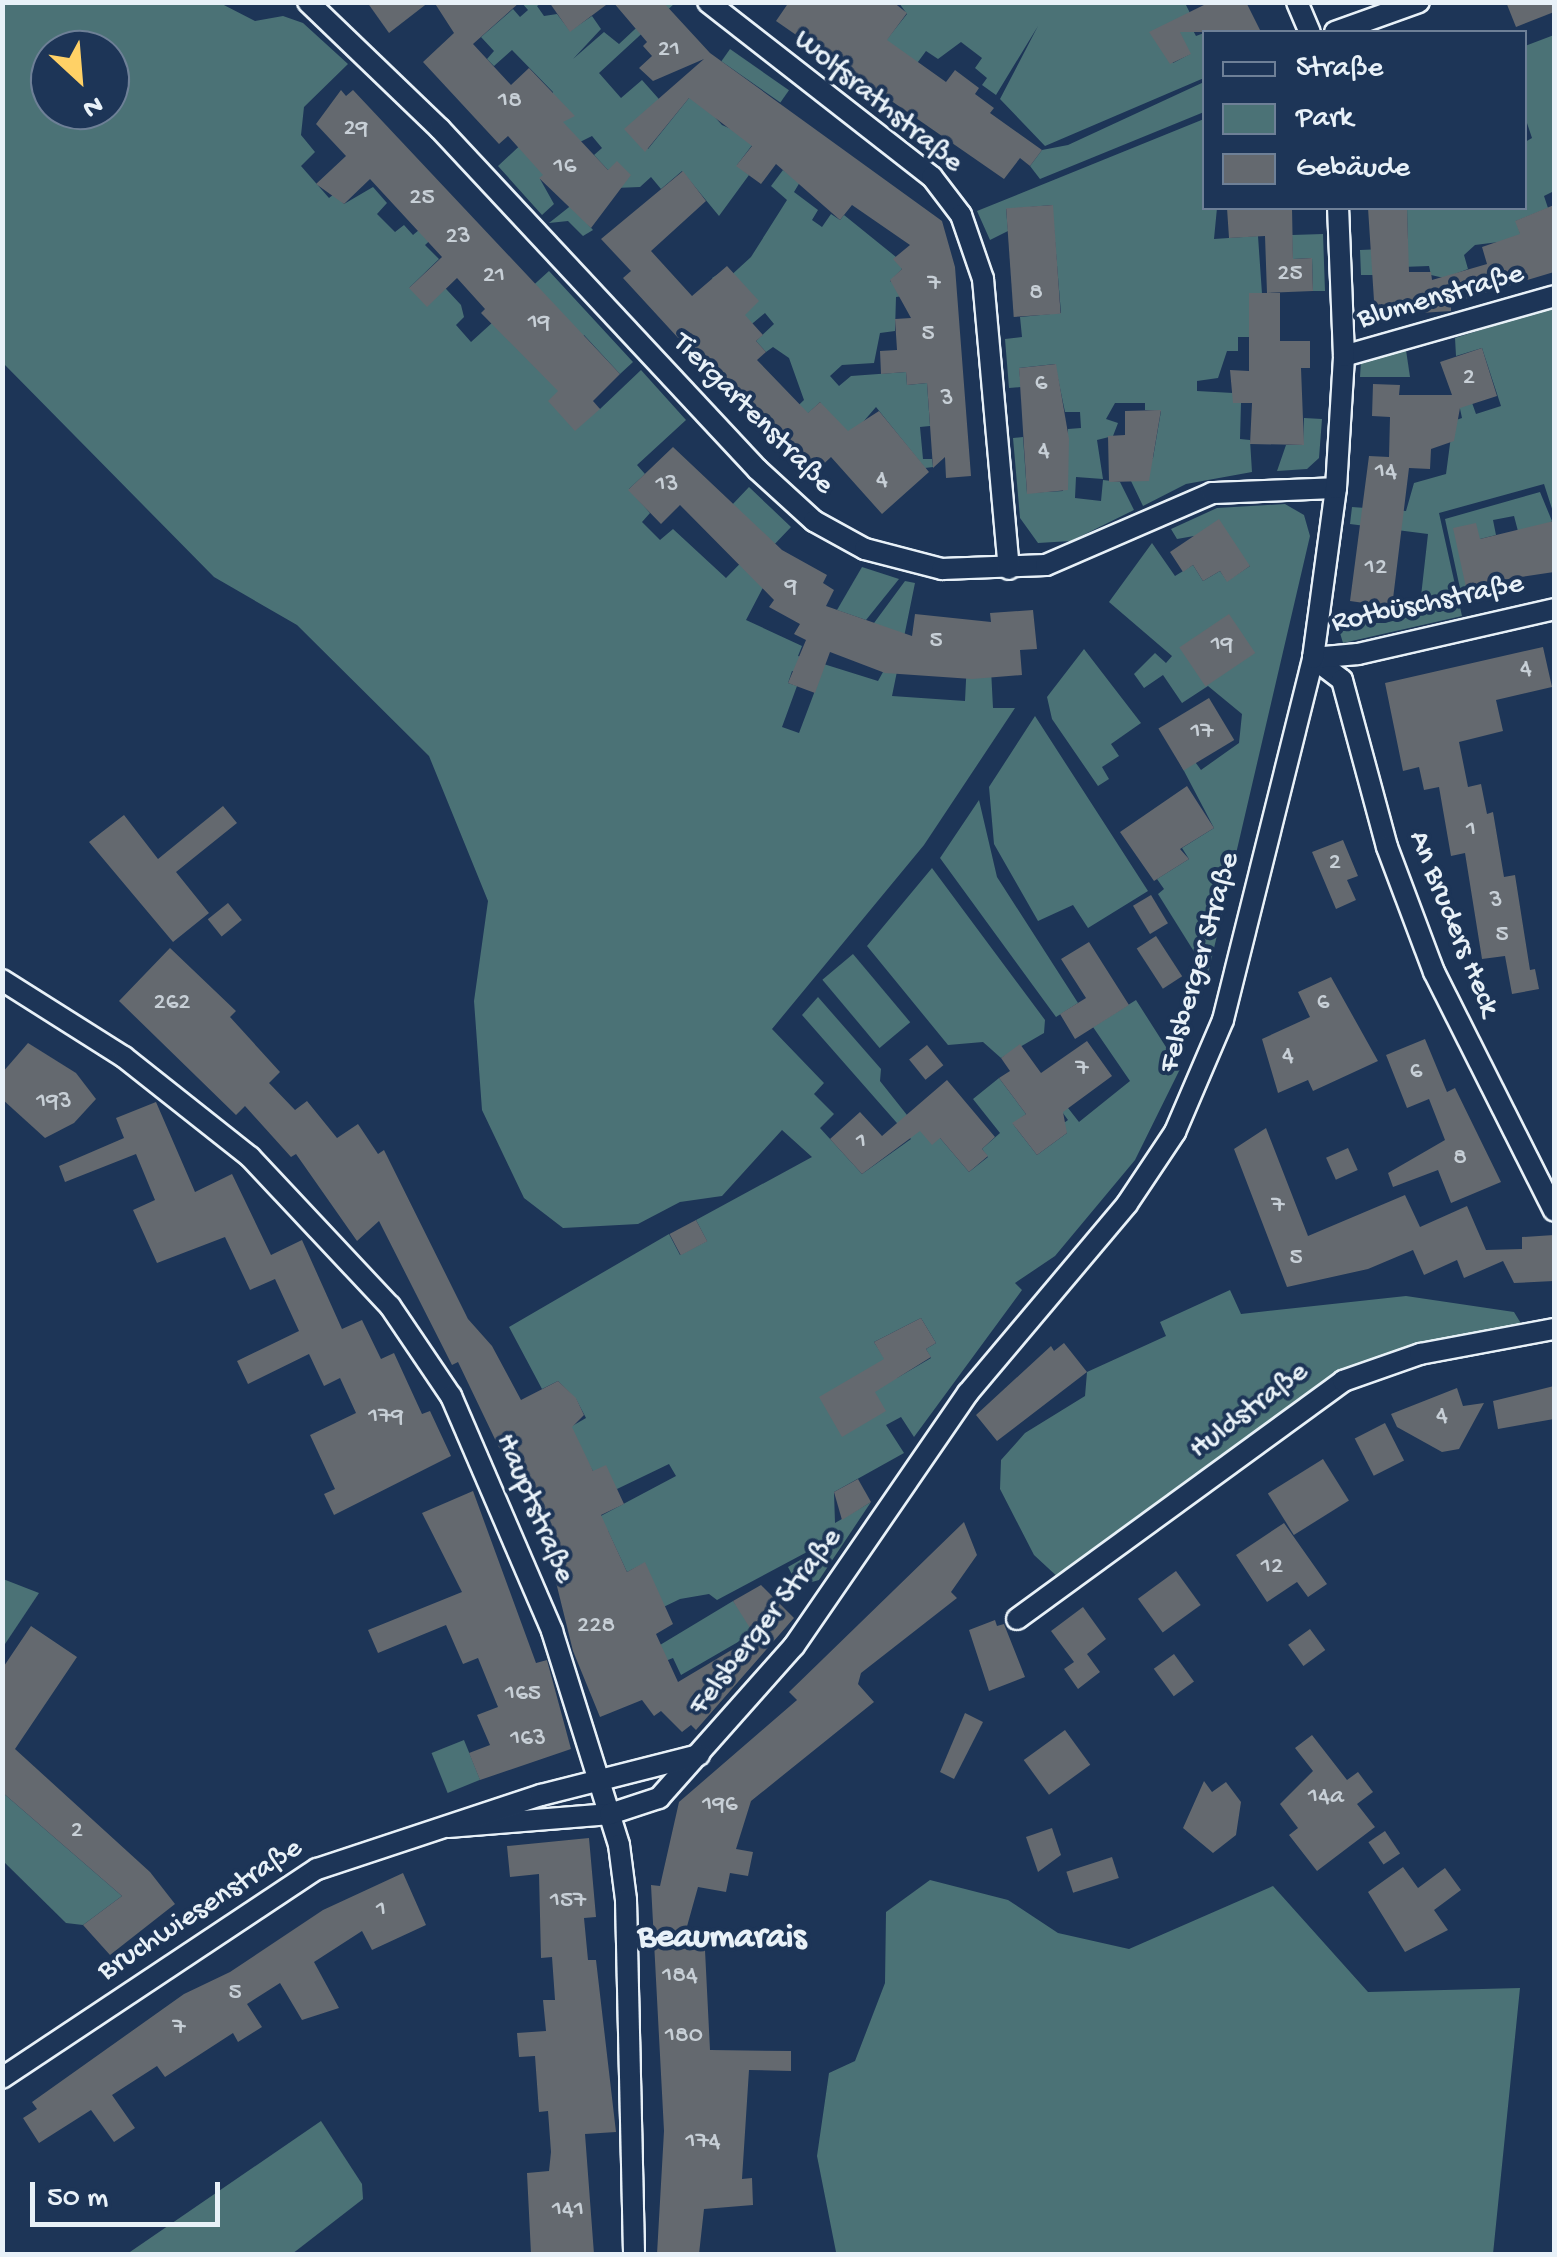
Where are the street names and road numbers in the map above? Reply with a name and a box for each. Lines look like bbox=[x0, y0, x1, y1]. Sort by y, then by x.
street label: Wolfsrathstraße bbox=[785, 24, 969, 182]
street label: Blumenstraße bbox=[1354, 257, 1528, 339]
street label: Tiergartenstraße bbox=[663, 326, 841, 504]
street label: Rotbüschstraße bbox=[1329, 567, 1527, 643]
street label: An Bruders Heck bbox=[1398, 826, 1506, 1022]
street label: Felsberger Straße bbox=[1152, 849, 1250, 1077]
street label: Huldstraße bbox=[1183, 1356, 1317, 1468]
street label: Hauptstraße bbox=[485, 1429, 581, 1589]
street label: Felsberger Straße bbox=[683, 1522, 851, 1724]
street label: Bruchwiesenstraße bbox=[92, 1831, 310, 1991]

